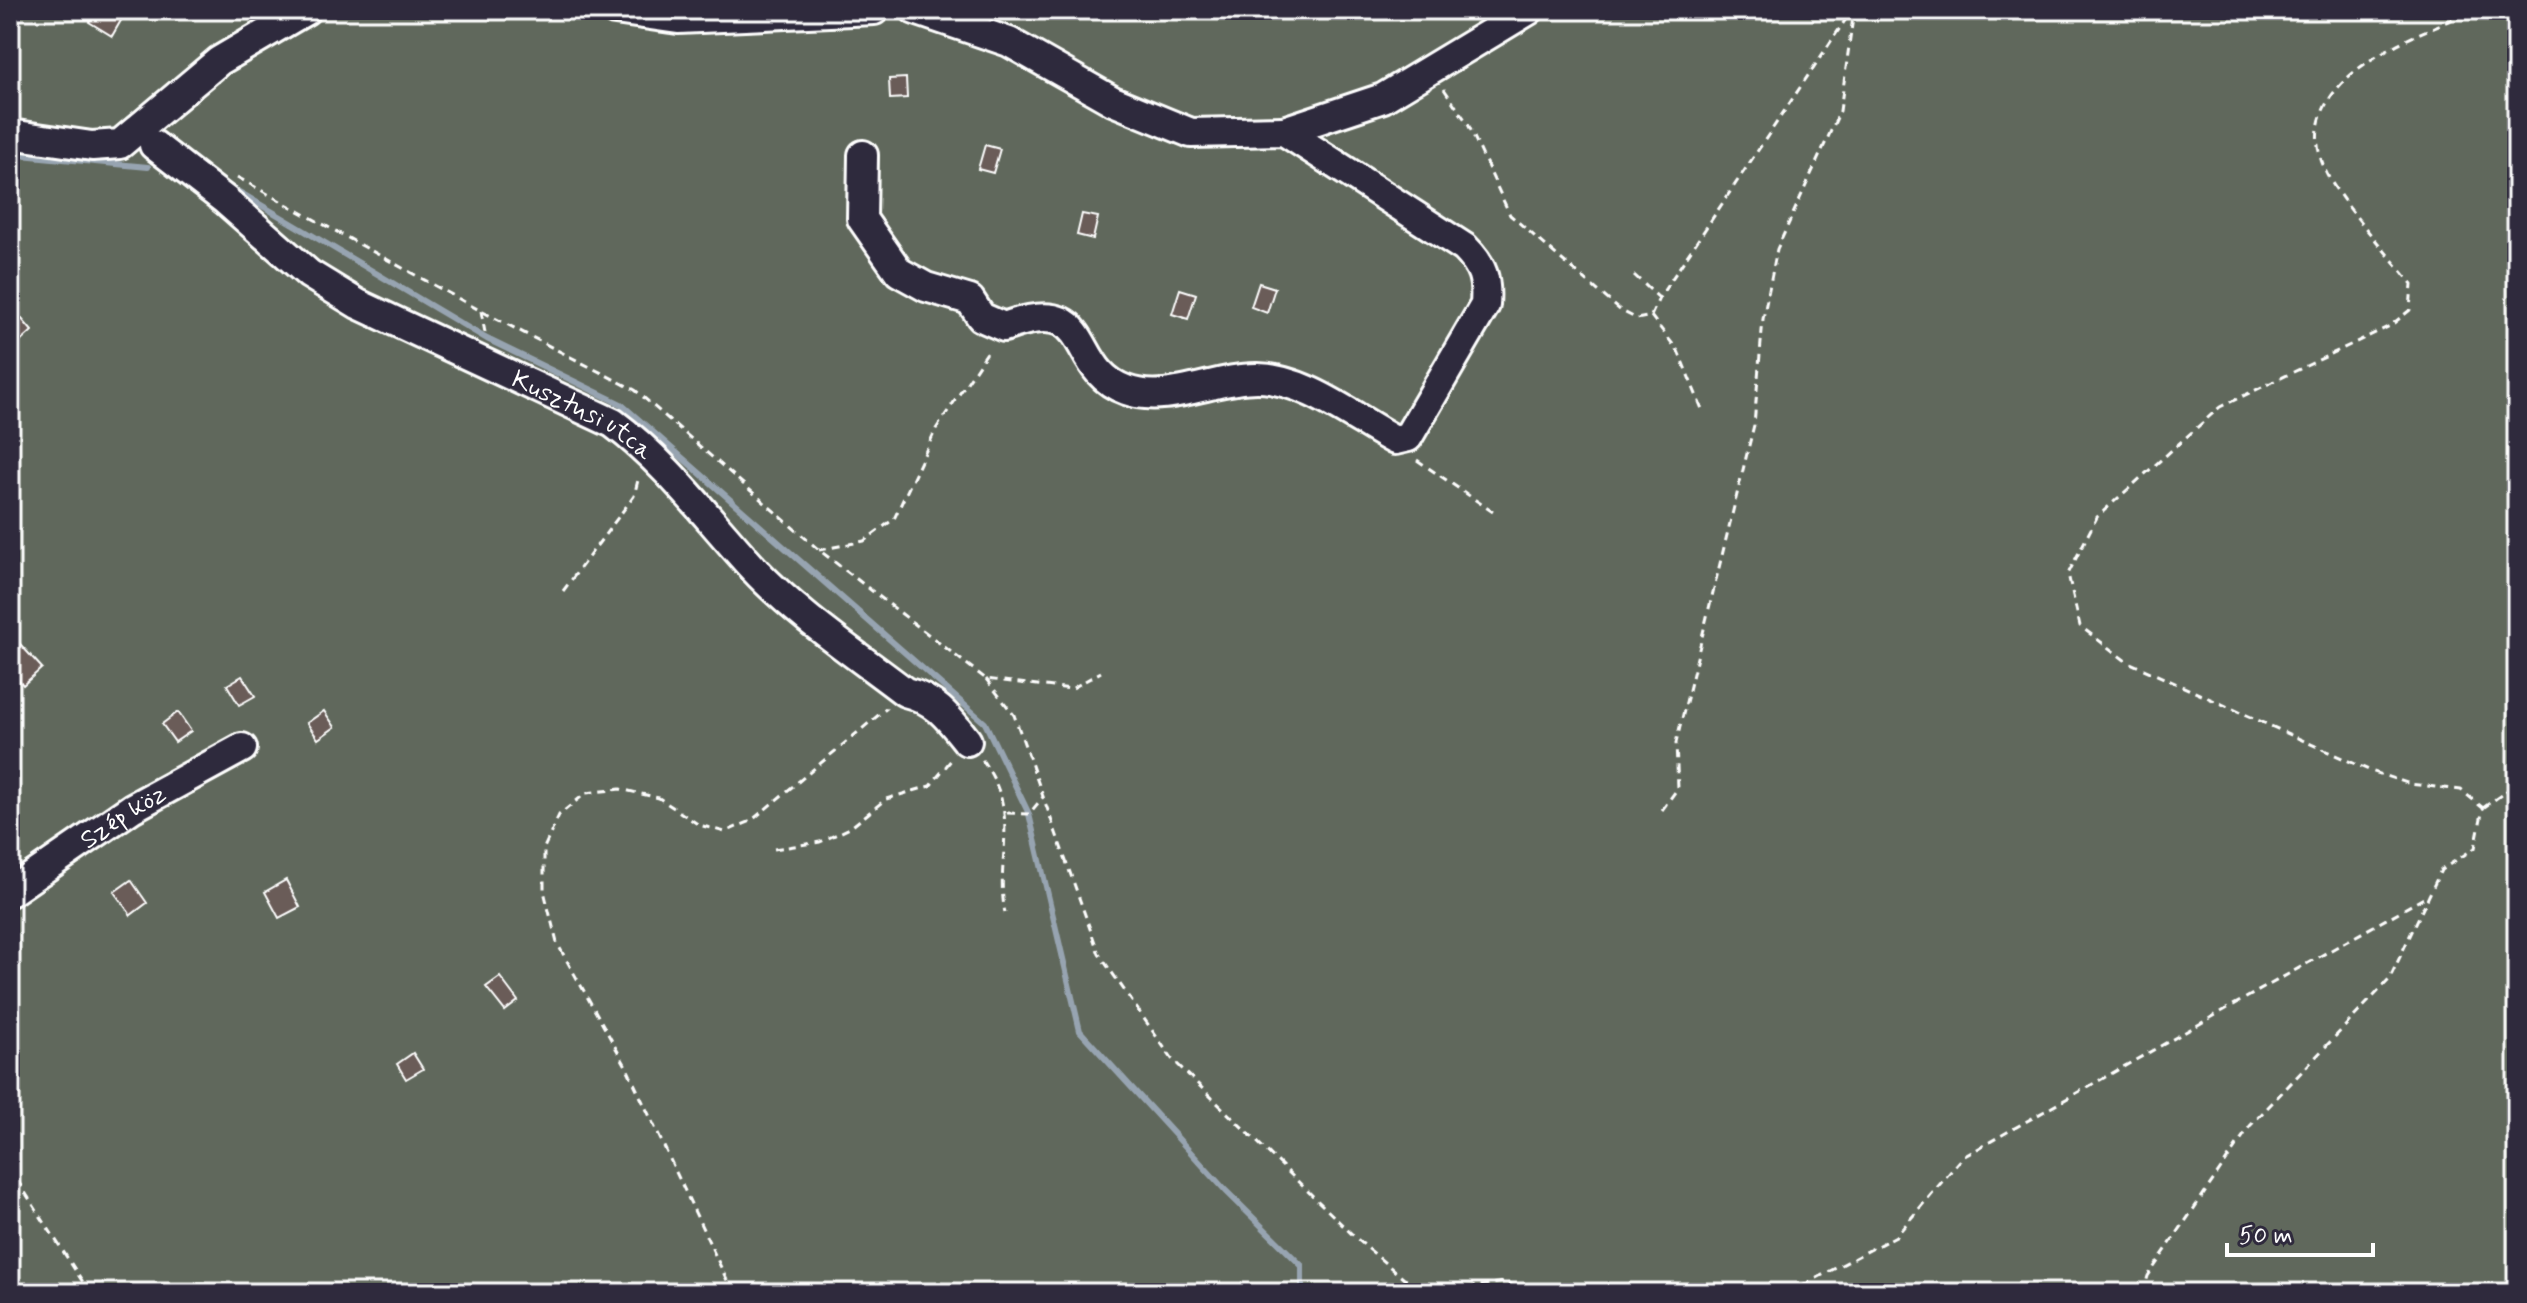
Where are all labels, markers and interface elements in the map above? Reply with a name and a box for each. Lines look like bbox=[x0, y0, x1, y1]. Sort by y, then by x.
street label: Kusztusi utca bbox=[506, 363, 660, 468]
street label: Szép köz bbox=[74, 778, 173, 858]
scale bar bbox=[2227, 1207, 2373, 1257]
text: 50 m bbox=[2239, 1221, 2293, 1252]

